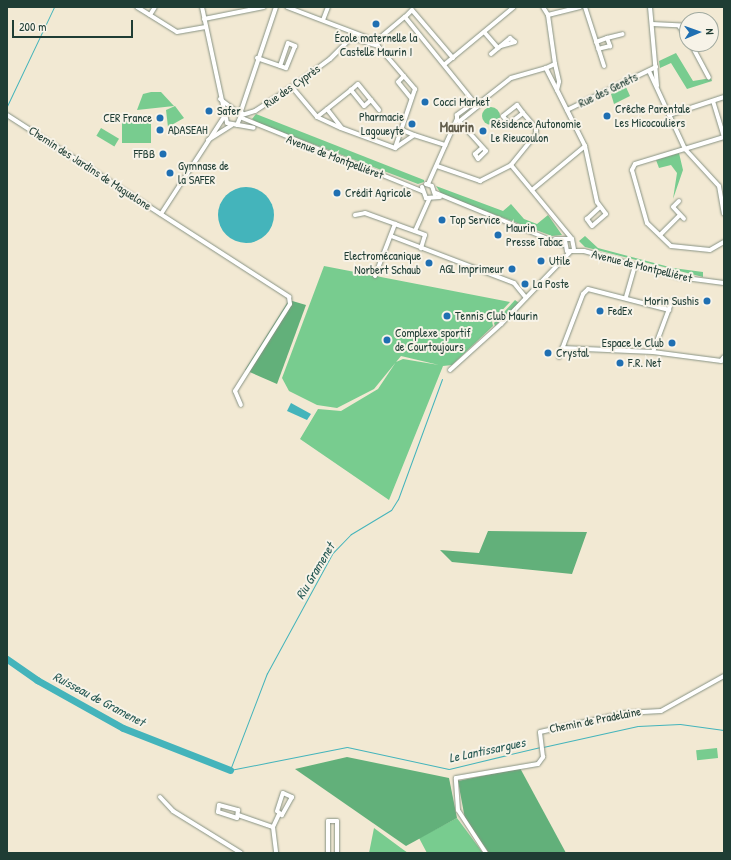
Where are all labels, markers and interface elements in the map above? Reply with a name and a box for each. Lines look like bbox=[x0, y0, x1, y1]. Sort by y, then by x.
scale bar bbox=[14, 12, 135, 38]
north arrow bbox=[679, 12, 719, 52]
text: 200 m bbox=[19, 18, 46, 35]
marker: École maternelle la Castelle Maurin I bbox=[371, 19, 381, 29]
text: N bbox=[703, 28, 717, 35]
place label: École maternelle la Castelle Maurin I bbox=[335, 31, 417, 59]
street label: Rue des Cyprès bbox=[261, 61, 323, 111]
street label: Rue des Genêts bbox=[576, 69, 640, 111]
place label: Cocci Market bbox=[433, 95, 490, 109]
marker: Cocci Market bbox=[420, 97, 430, 107]
place label: Crêche Parentale Les Micocouliers bbox=[615, 102, 690, 130]
place label: Safer bbox=[217, 104, 241, 118]
marker: Safer bbox=[204, 106, 214, 116]
place label: Pharmacie Lagoueyte bbox=[359, 110, 404, 138]
place label: CER France bbox=[103, 111, 152, 125]
marker: Crêche Parentale Les Micocouliers bbox=[602, 111, 612, 121]
marker: CER France bbox=[155, 113, 165, 123]
place label: Résidence Autonomie Le Rieucoulon bbox=[491, 117, 581, 145]
marker: Pharmacie Lagoueyte bbox=[407, 119, 417, 129]
district label: Maurin bbox=[440, 119, 474, 135]
street label: Chemin des Jardins de Maguelone bbox=[26, 123, 154, 213]
place label: ADASEAH bbox=[168, 123, 208, 137]
marker: ADASEAH bbox=[155, 125, 165, 135]
marker: Résidence Autonomie Le Rieucoulon bbox=[478, 126, 488, 136]
street label: Avenue de Montpelliéret bbox=[284, 132, 386, 182]
place label: FFBB bbox=[134, 147, 155, 161]
marker: FFBB bbox=[158, 149, 168, 159]
place label: Gymnase de la SAFER bbox=[178, 159, 229, 187]
marker: Gymnase de la SAFER bbox=[165, 168, 175, 178]
place label: Crédit Agricole bbox=[345, 186, 411, 200]
marker: Crédit Agricole bbox=[332, 188, 342, 198]
place label: Top Service bbox=[450, 213, 500, 227]
marker: Top Service bbox=[437, 215, 447, 225]
place label: Maurin Presse Tabac bbox=[506, 221, 563, 249]
marker: Maurin Presse Tabac bbox=[493, 230, 503, 240]
street label: Avenue de Montpelliéret bbox=[590, 247, 694, 285]
place label: Electromécanique Norbert Schaub bbox=[344, 249, 421, 277]
place label: Utile bbox=[549, 254, 570, 268]
marker: Utile bbox=[536, 256, 546, 266]
marker: Electromécanique Norbert Schaub bbox=[424, 258, 434, 268]
place label: AGL Imprimeur bbox=[439, 262, 504, 276]
marker: AGL Imprimeur bbox=[507, 264, 517, 274]
place label: La Poste bbox=[533, 277, 569, 291]
marker: La Poste bbox=[520, 279, 530, 289]
place label: Morin Sushis bbox=[644, 294, 699, 308]
marker: Morin Sushis bbox=[702, 296, 712, 306]
place label: FedEx bbox=[608, 304, 633, 318]
marker: FedEx bbox=[595, 306, 605, 316]
place label: Tennis Club Maurin bbox=[455, 309, 538, 323]
marker: Tennis Club Maurin bbox=[442, 311, 452, 321]
place label: Complexe sportif de Courtoujours bbox=[395, 326, 471, 354]
marker: Complexe sportif de Courtoujours bbox=[382, 335, 392, 345]
place label: Espace le Club bbox=[602, 336, 664, 350]
marker: Espace le Club bbox=[667, 338, 677, 348]
place label: Crystal bbox=[556, 346, 589, 360]
marker: Crystal bbox=[543, 348, 553, 358]
place label: F.R. Net bbox=[628, 356, 661, 370]
marker: F.R. Net bbox=[615, 358, 625, 368]
water label: Riu Gramenet bbox=[292, 540, 338, 602]
water label: Ruisseau de Gramenet bbox=[50, 668, 148, 730]
street label: Chemin de Pradelaine bbox=[548, 704, 642, 736]
water label: Le Lantissargues bbox=[447, 734, 527, 766]

